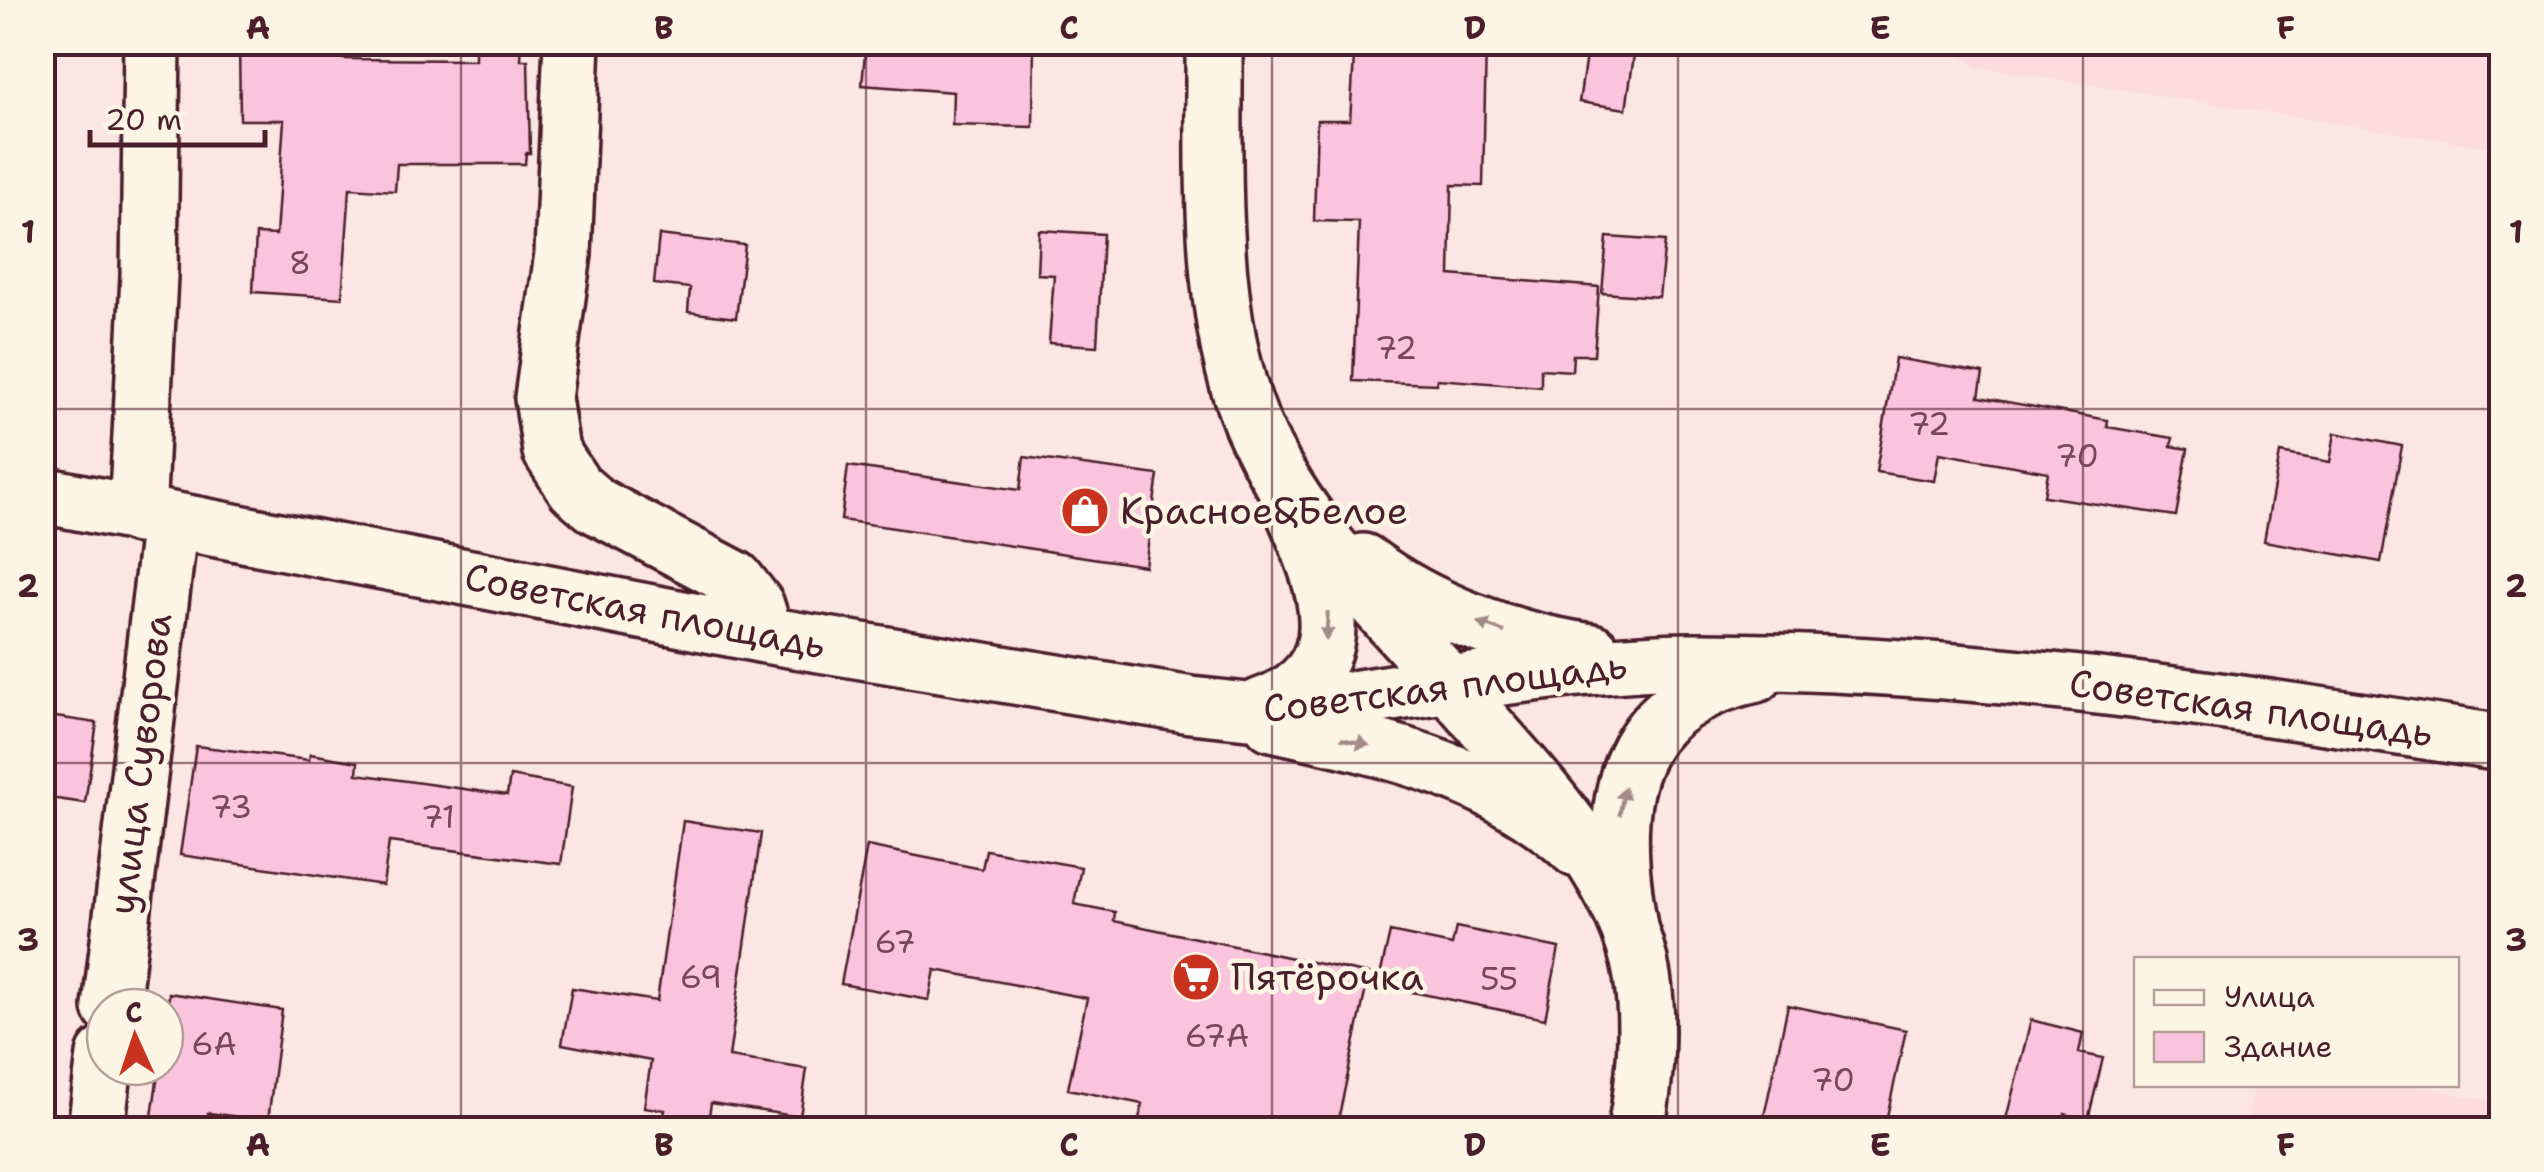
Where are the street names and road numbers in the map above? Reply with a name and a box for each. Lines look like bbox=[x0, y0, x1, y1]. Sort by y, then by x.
street label: Советская площадь bbox=[460, 551, 830, 671]
street label: улица Суворова bbox=[96, 610, 183, 917]
street label: Советская площадь bbox=[1260, 639, 1630, 734]
street label: Советская площадь bbox=[2066, 657, 2436, 758]

